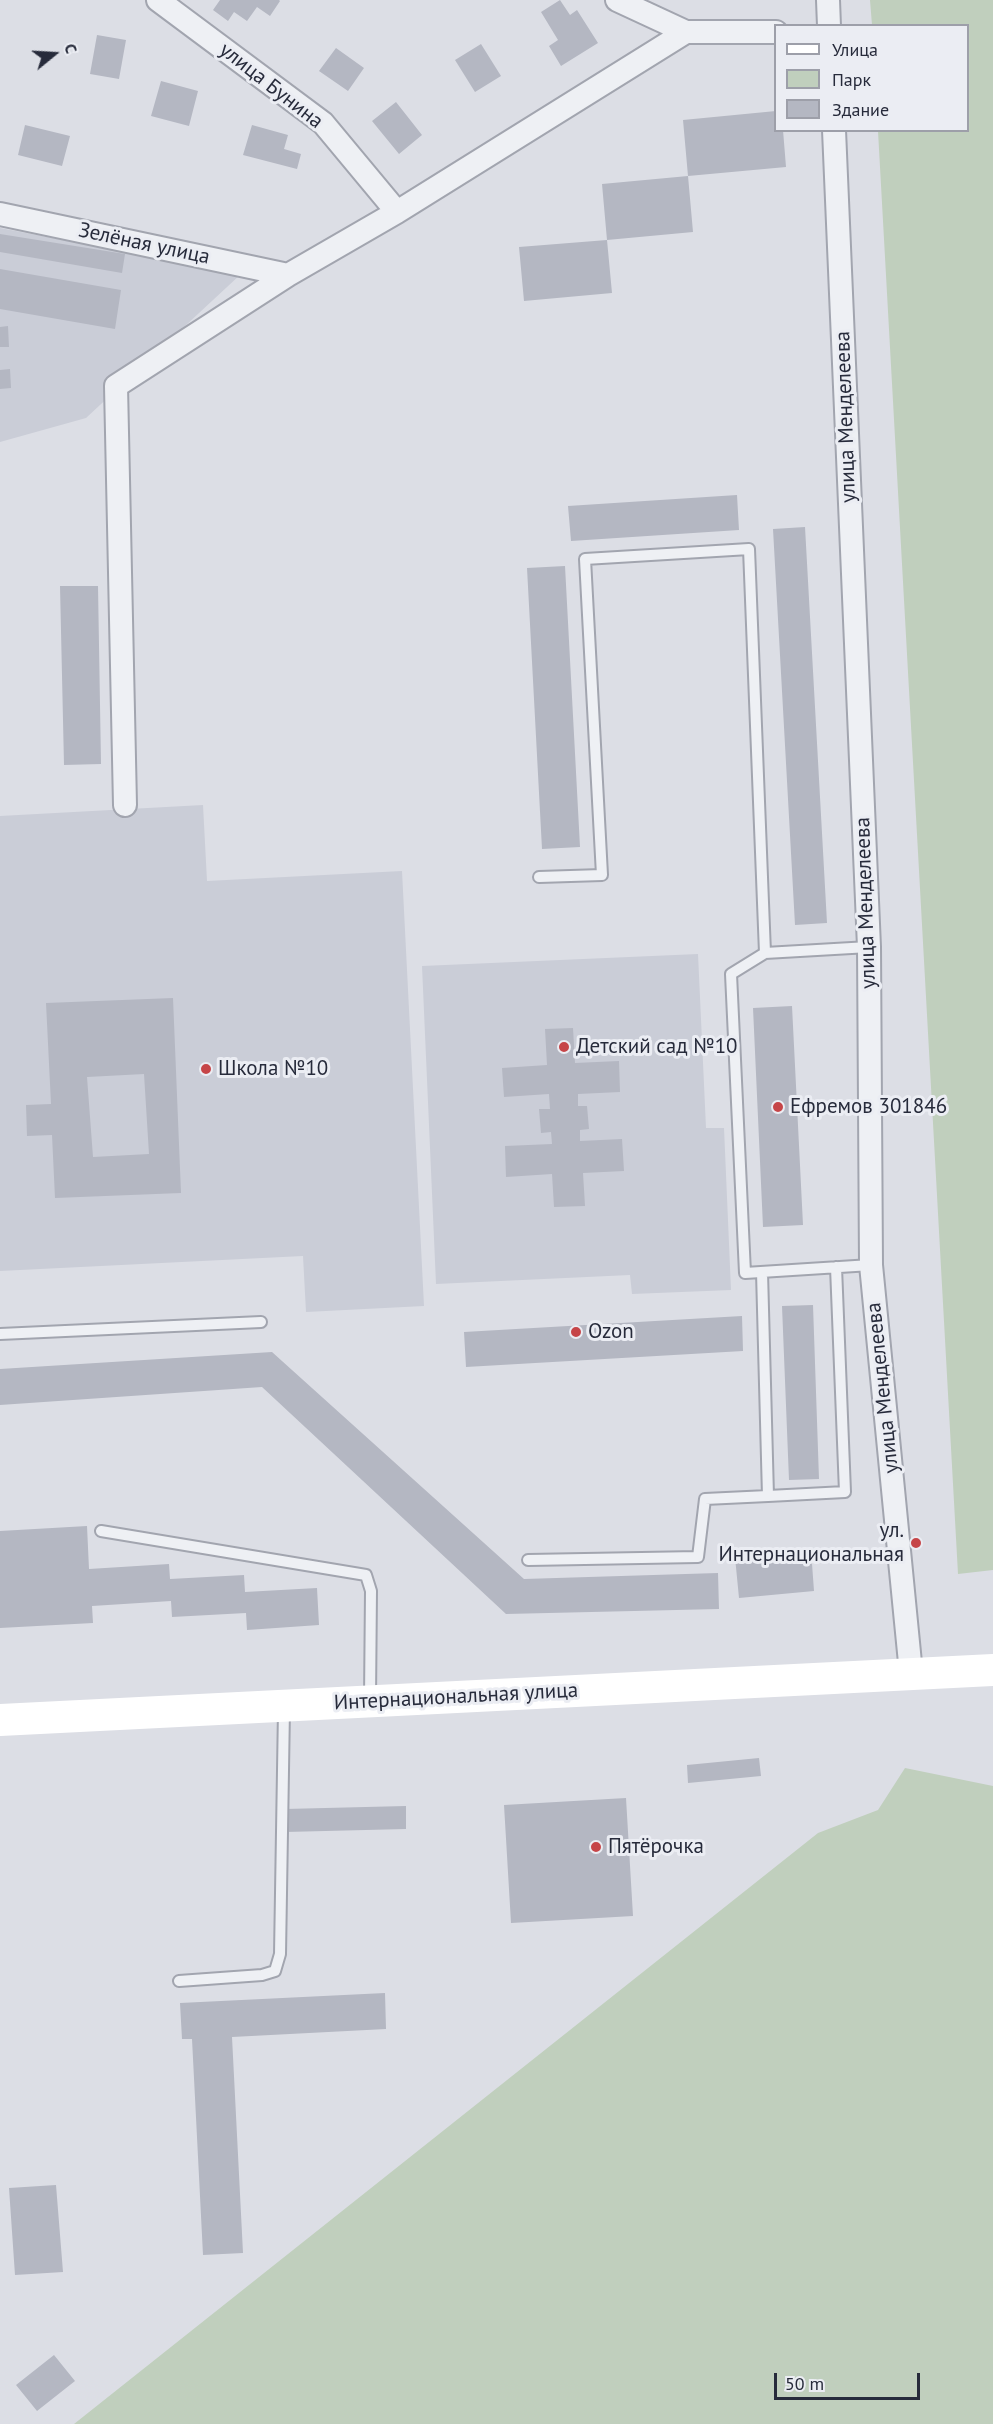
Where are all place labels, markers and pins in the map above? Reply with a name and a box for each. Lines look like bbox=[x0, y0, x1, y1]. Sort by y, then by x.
place label: Детский сад №10 bbox=[576, 1034, 738, 1060]
marker: Детский сад №10 bbox=[557, 1040, 571, 1054]
place label: Школа №10 bbox=[218, 1056, 328, 1082]
marker: Школа №10 bbox=[199, 1062, 213, 1076]
place label: Ефремов 301846 bbox=[790, 1094, 947, 1120]
marker: Ефремов 301846 bbox=[771, 1100, 785, 1114]
place label: Ozon bbox=[588, 1319, 634, 1345]
marker: Ozon bbox=[569, 1325, 583, 1339]
place label: ул. Интернациональная bbox=[719, 1518, 904, 1568]
marker: ул. Интернациональная bbox=[909, 1536, 923, 1550]
place label: Пятёрочка bbox=[608, 1834, 704, 1860]
marker: Пятёрочка bbox=[589, 1840, 603, 1854]

